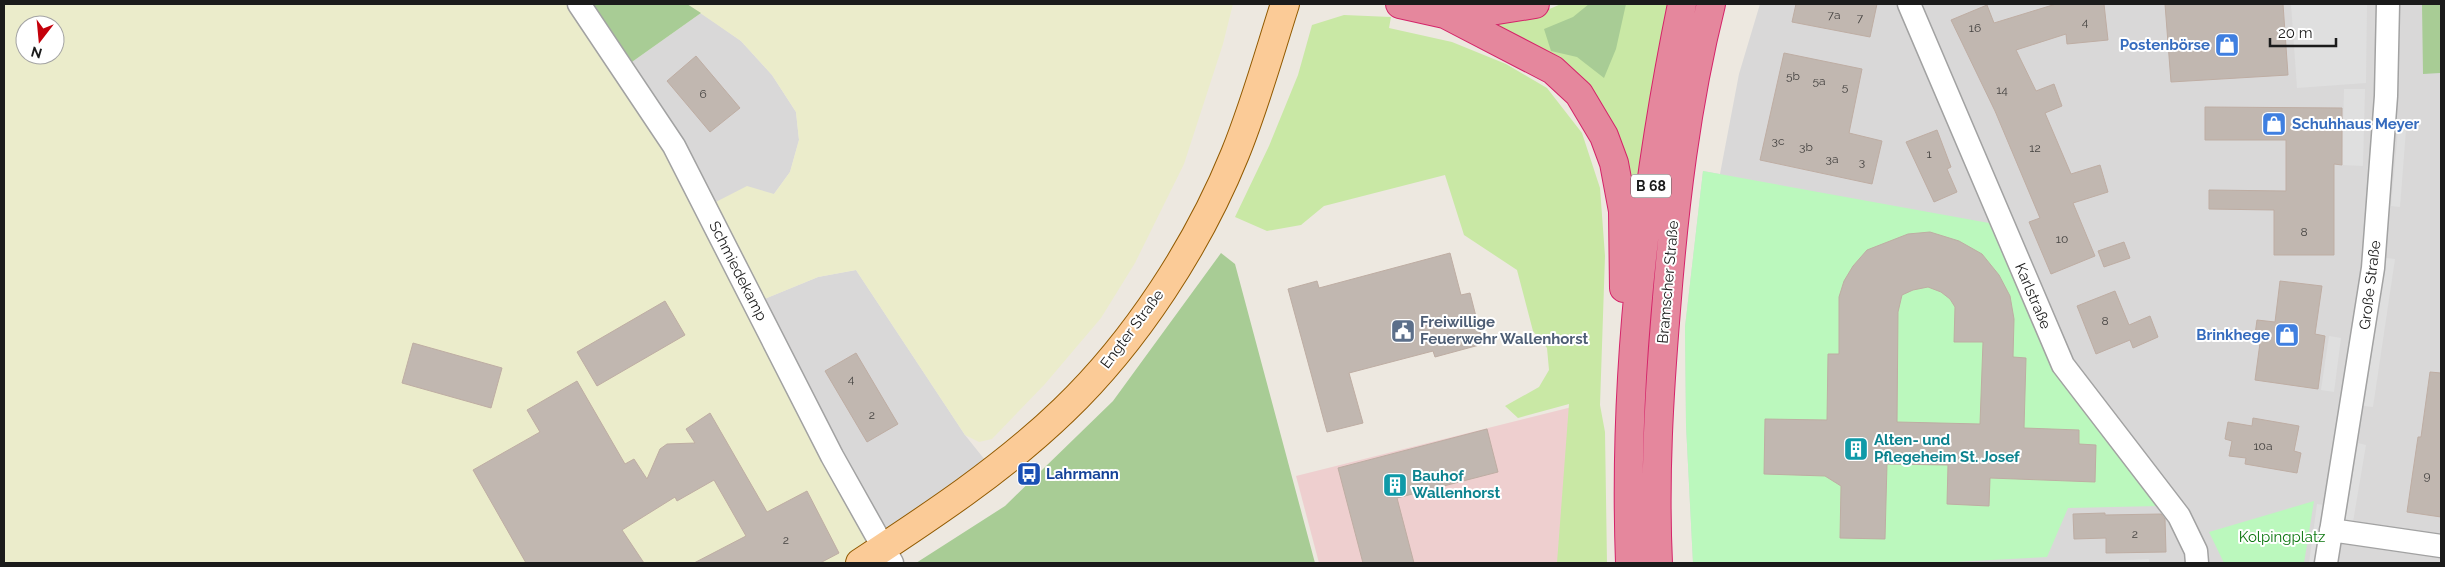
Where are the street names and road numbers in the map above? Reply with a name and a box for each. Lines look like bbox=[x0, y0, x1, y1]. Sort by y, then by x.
road number: B 68 bbox=[1631, 175, 1671, 198]
street label: Schmiedekamp bbox=[705, 218, 771, 324]
street label: Bramscher Straße bbox=[1654, 220, 1682, 344]
street label: Große Straße bbox=[2356, 239, 2384, 331]
street label: Karlstraße bbox=[2011, 260, 2055, 332]
street label: Engter Straße bbox=[1097, 286, 1168, 372]

